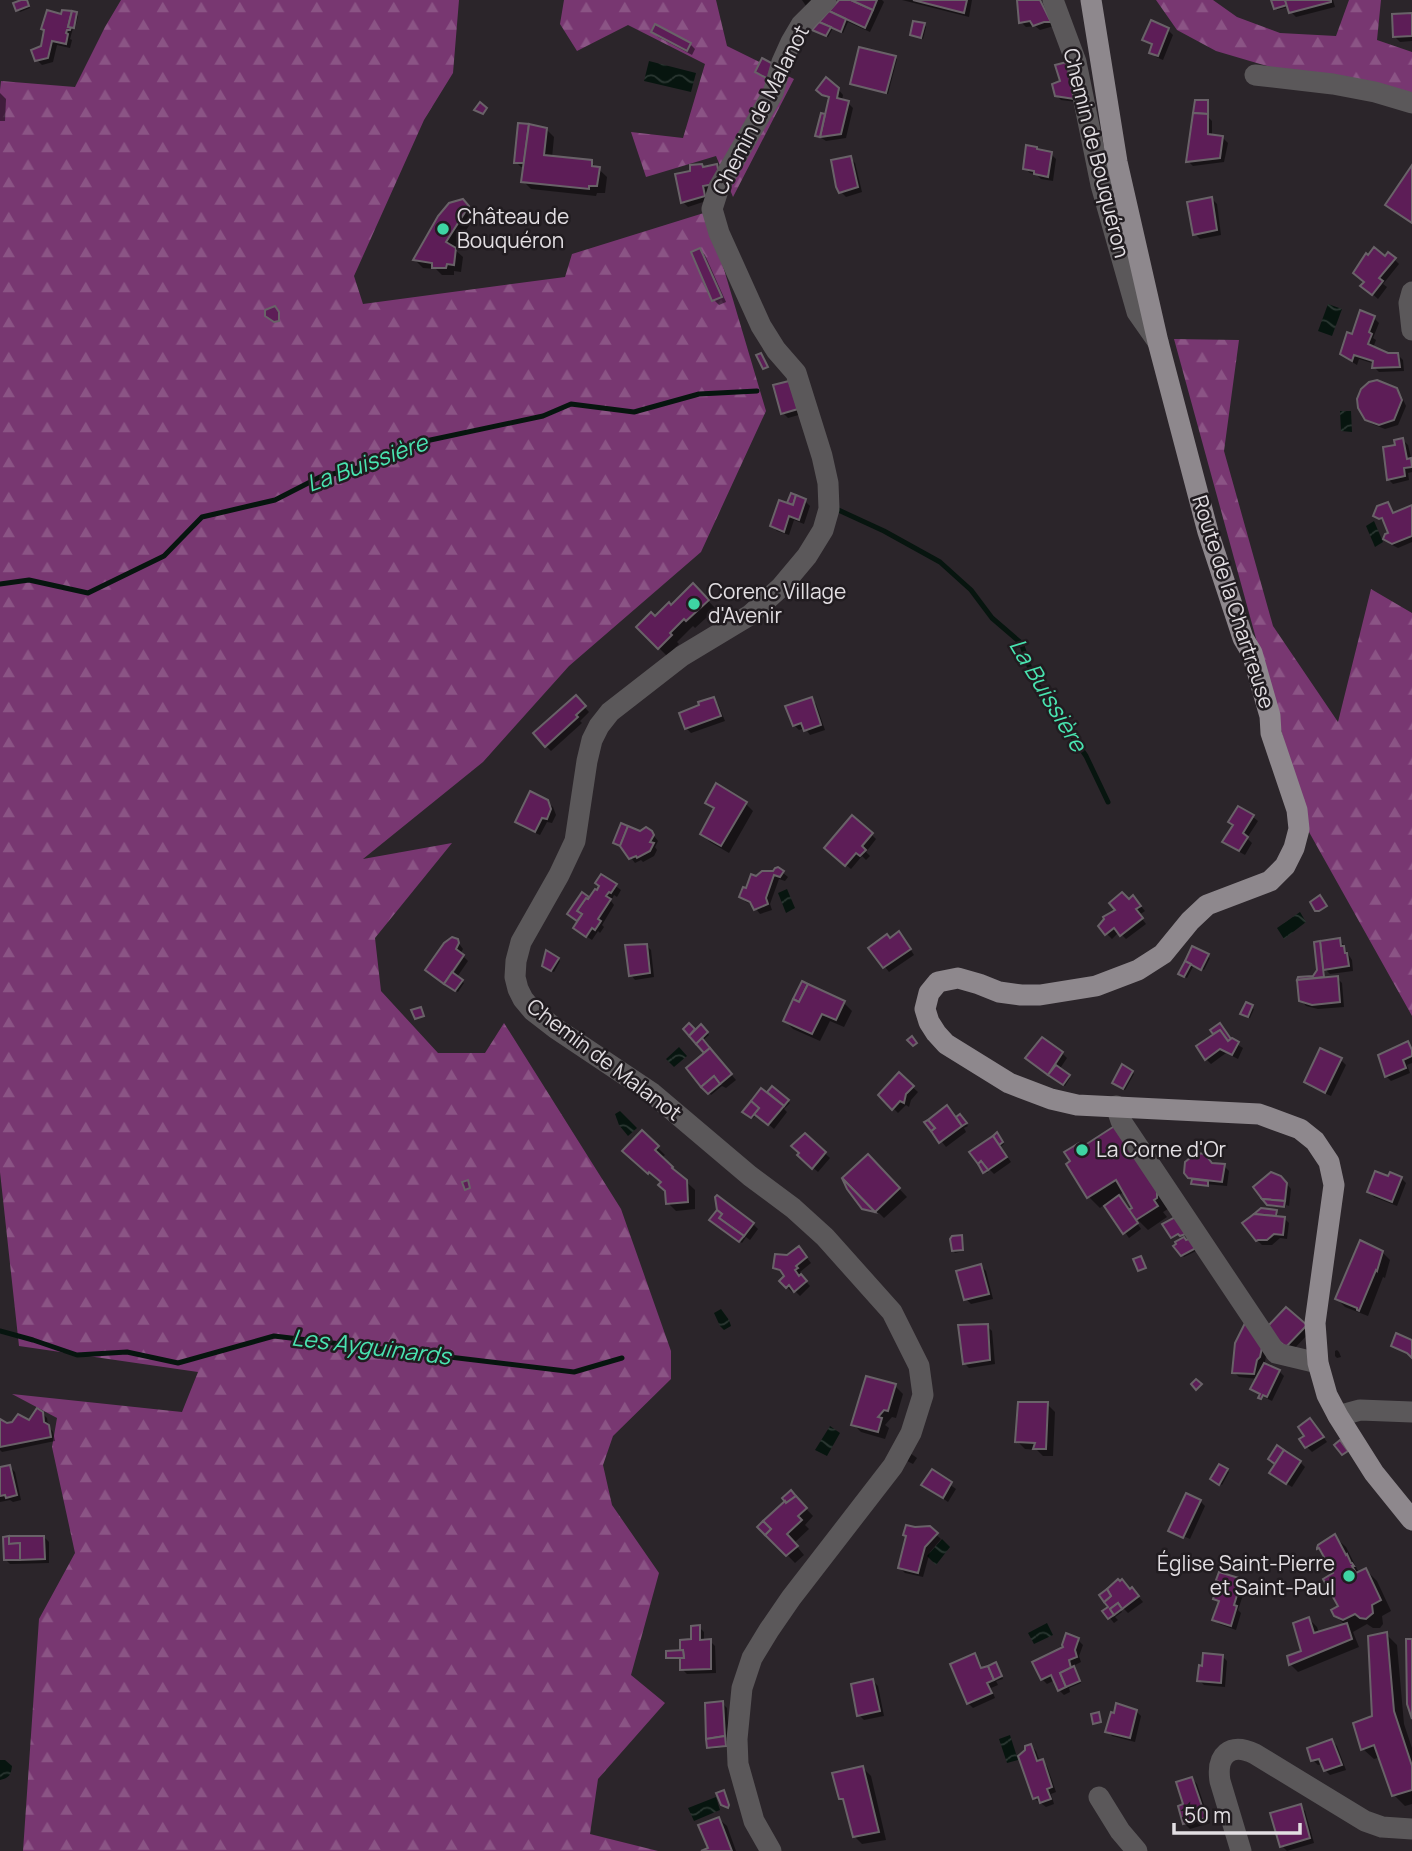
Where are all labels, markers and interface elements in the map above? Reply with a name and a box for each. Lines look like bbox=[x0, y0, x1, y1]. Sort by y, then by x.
street label: Chemin de Malanot bbox=[705, 20, 815, 199]
street label: Chemin de Bouquéron bbox=[1057, 45, 1137, 260]
place label: Château de Bouquéron bbox=[457, 202, 569, 254]
marker: Château de Bouquéron bbox=[435, 221, 451, 237]
water label: La Buissière bbox=[302, 425, 433, 499]
street label: Route de la Chartreuse bbox=[1186, 491, 1282, 712]
place label: Corenc Village d'Avenir bbox=[708, 577, 846, 629]
marker: Corenc Village d'Avenir bbox=[686, 596, 702, 612]
water label: La Buissière bbox=[1003, 632, 1096, 758]
street label: Chemin de Malanot bbox=[522, 992, 688, 1127]
place label: La Corne d'Or bbox=[1096, 1135, 1227, 1163]
marker: La Corne d'Or bbox=[1074, 1142, 1090, 1158]
water label: Les Ayguinards bbox=[290, 1320, 454, 1372]
place label: Église Saint-Pierre et Saint-Paul bbox=[1157, 1549, 1335, 1601]
marker: Église Saint-Pierre et Saint-Paul bbox=[1341, 1568, 1357, 1584]
scale bar bbox=[1174, 1792, 1300, 1836]
text: 50 m bbox=[1184, 1801, 1231, 1829]

